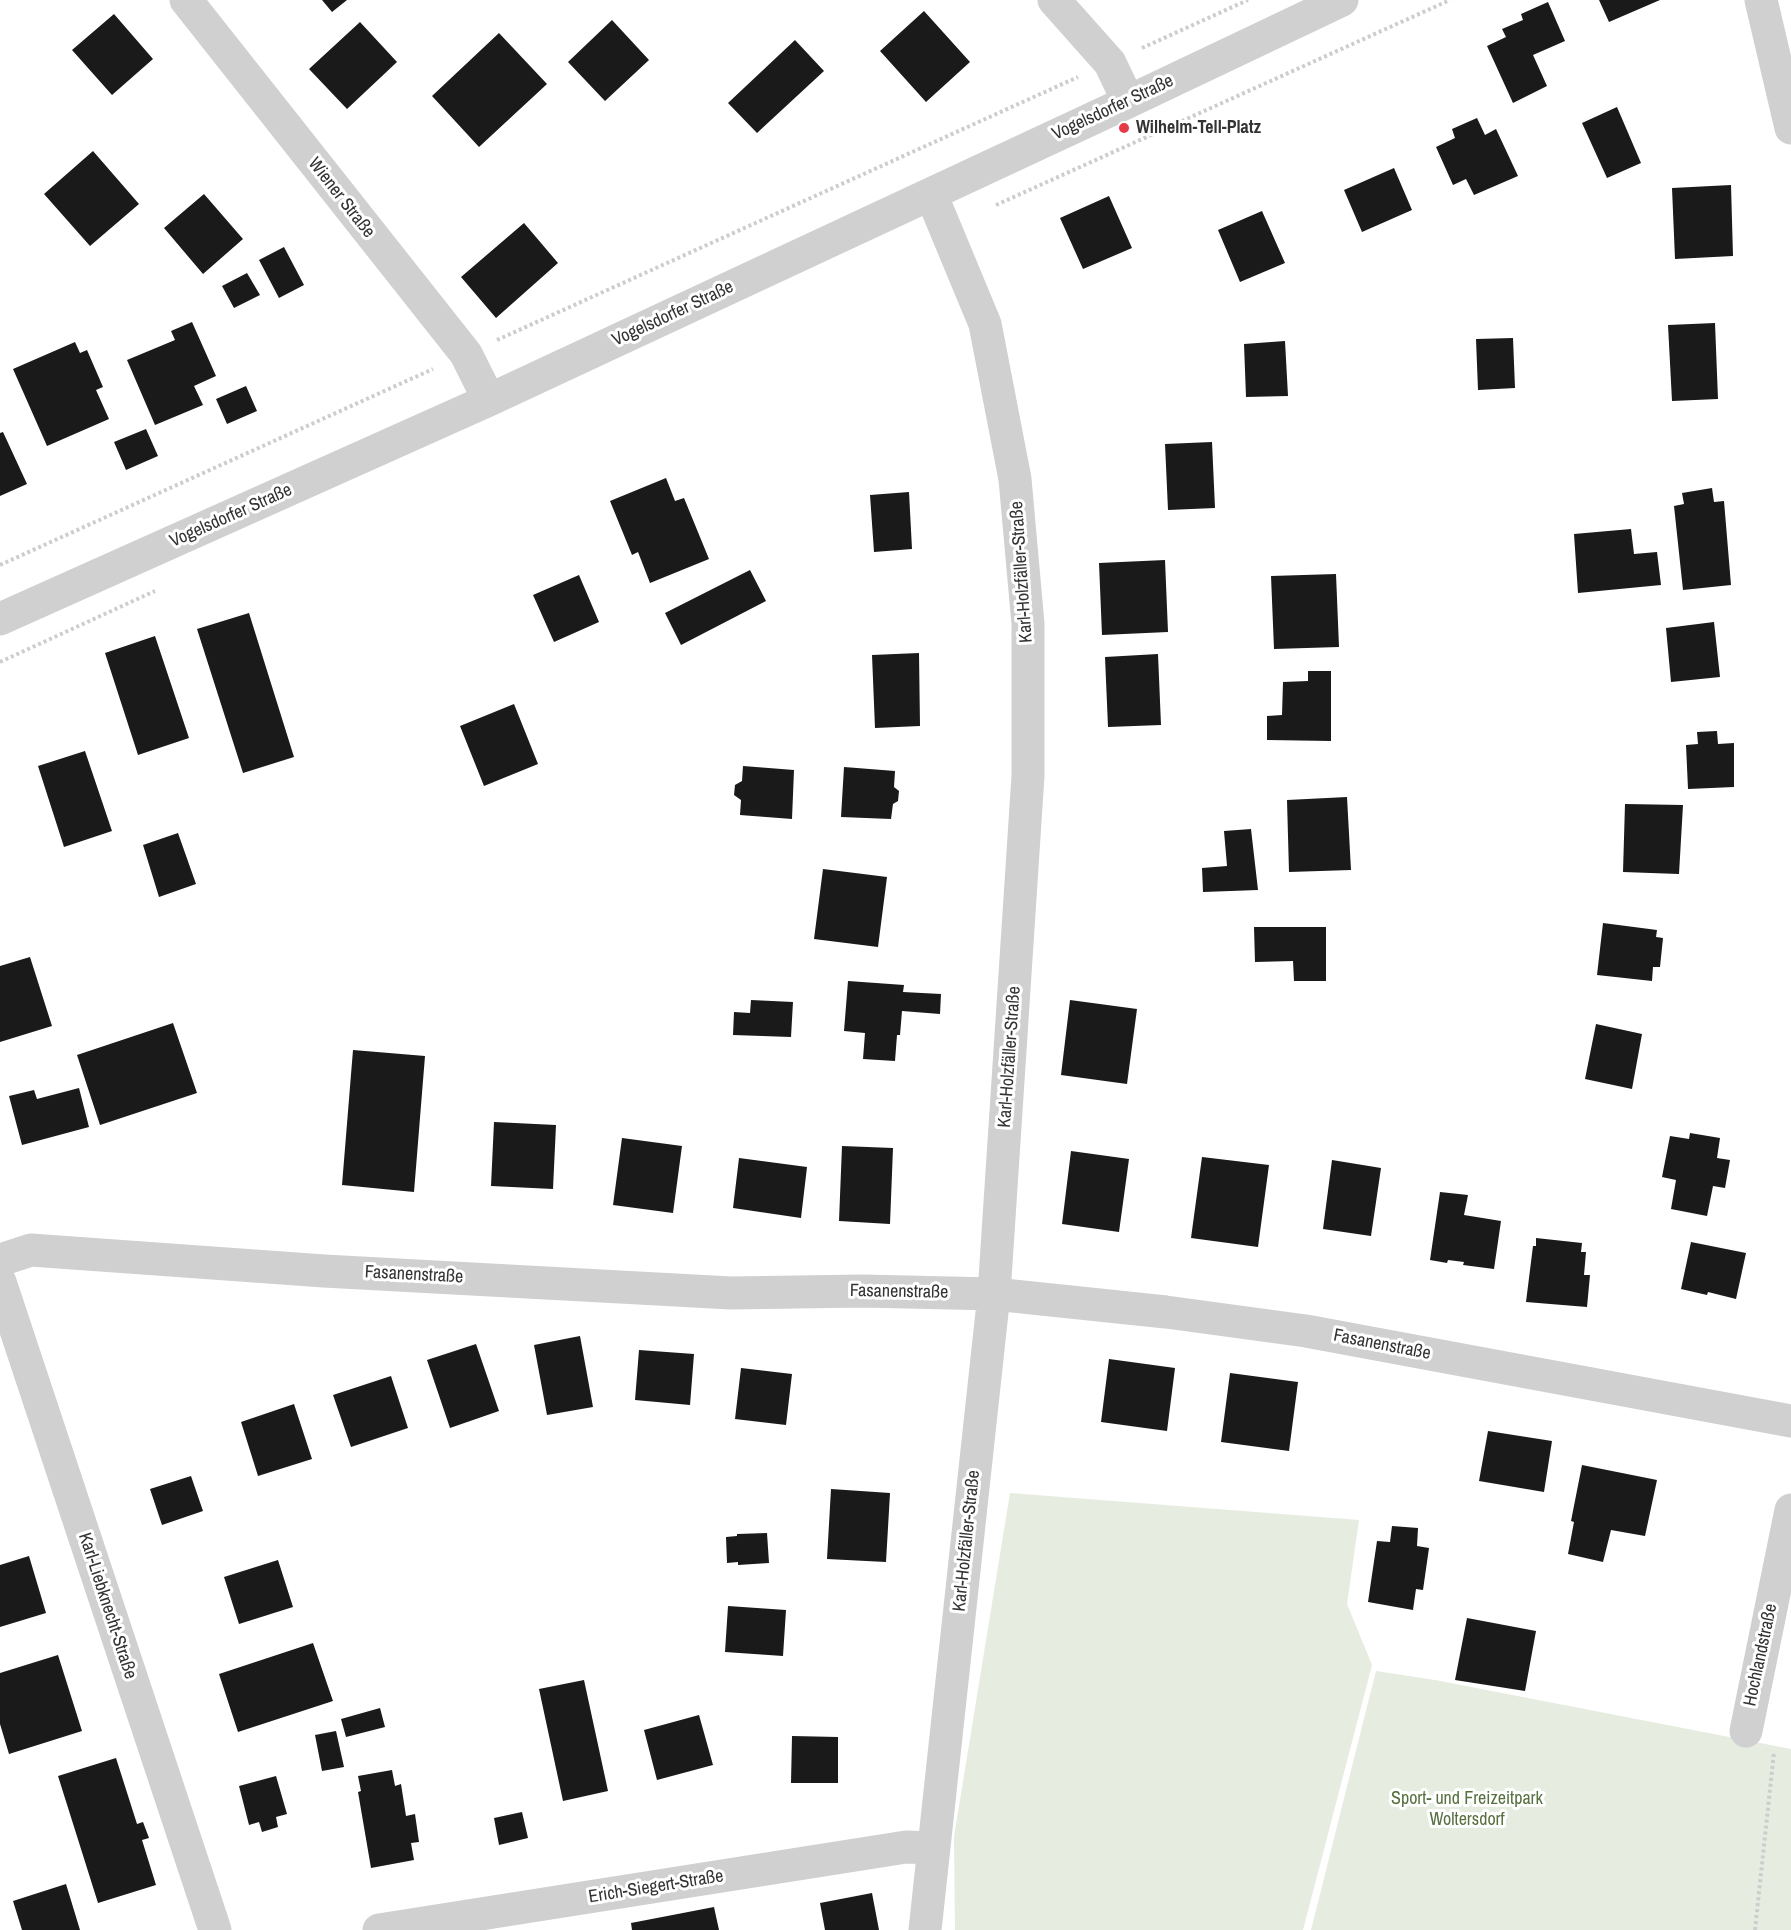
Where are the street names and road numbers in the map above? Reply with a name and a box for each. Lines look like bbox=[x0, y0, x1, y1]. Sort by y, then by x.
street label: Vogelsdorfer Straße bbox=[1049, 70, 1177, 146]
street label: Wiener Straße bbox=[303, 154, 379, 242]
street label: Vogelsdorfer Straße bbox=[609, 276, 737, 352]
street label: Vogelsdorfer Straße bbox=[167, 479, 295, 553]
street label: Karl-Holzfäller-Straße bbox=[1006, 500, 1038, 644]
street label: Karl-Holzfäller-Straße bbox=[994, 985, 1026, 1129]
street label: Fasanenstraße bbox=[364, 1262, 464, 1288]
street label: Fasanenstraße bbox=[850, 1280, 948, 1304]
street label: Fasanenstraße bbox=[1332, 1325, 1432, 1365]
street label: Karl-Holzfäller-Straße bbox=[949, 1469, 985, 1613]
street label: Karl-Liebknecht-Straße bbox=[73, 1530, 141, 1682]
street label: Hochlandstraße bbox=[1740, 1602, 1782, 1708]
street label: Erich-Siegert-Straße bbox=[587, 1866, 725, 1908]

